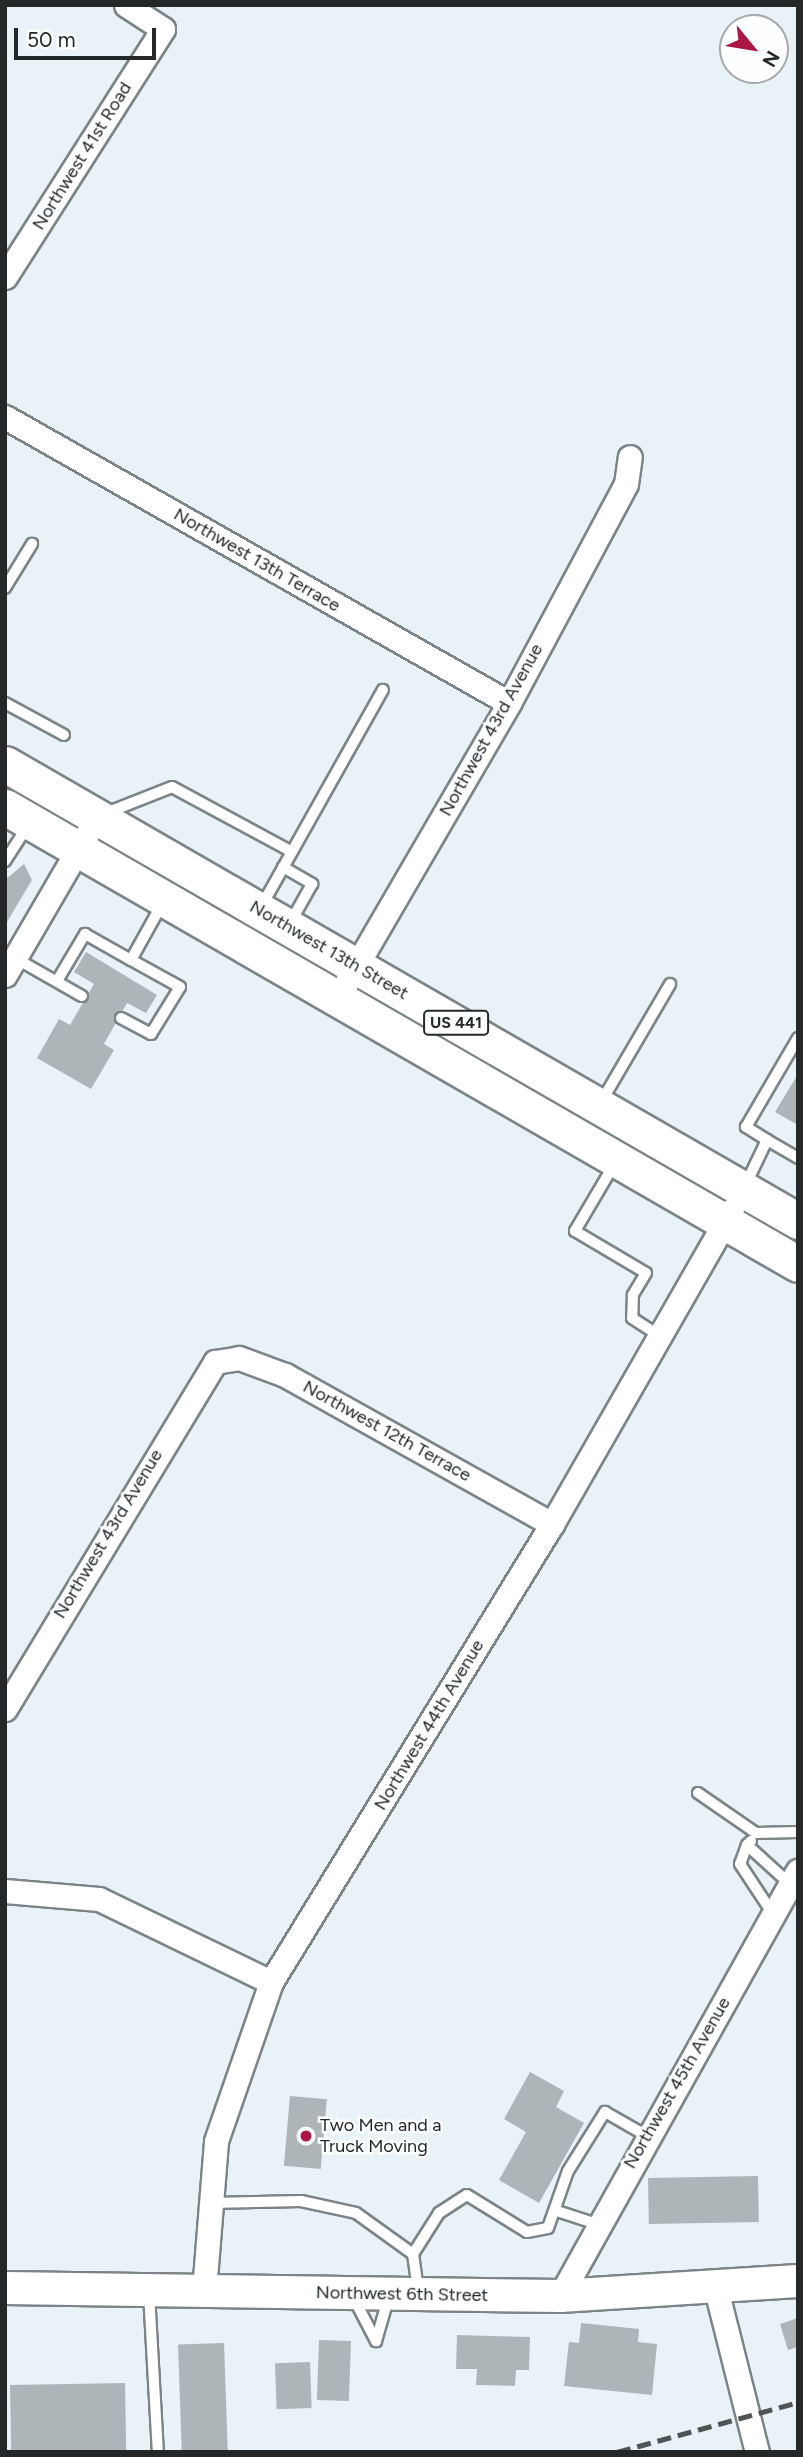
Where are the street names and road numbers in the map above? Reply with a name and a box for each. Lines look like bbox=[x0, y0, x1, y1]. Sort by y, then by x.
street label: Northwest 41st Road bbox=[28, 78, 136, 234]
street label: Northwest 13th Terrace bbox=[170, 503, 344, 617]
street label: Northwest 43rd Avenue bbox=[435, 640, 547, 820]
street label: Northwest 13th Street bbox=[246, 896, 412, 1004]
road number: US 441 bbox=[423, 1010, 489, 1036]
street label: Northwest 12th Terrace bbox=[299, 1376, 475, 1486]
street label: Northwest 43rd Avenue bbox=[49, 1446, 167, 1622]
street label: Northwest 44th Avenue bbox=[370, 1636, 488, 1814]
street label: Northwest 45th Avenue bbox=[619, 1993, 735, 2173]
street label: Northwest 6th Street bbox=[316, 2282, 488, 2306]

